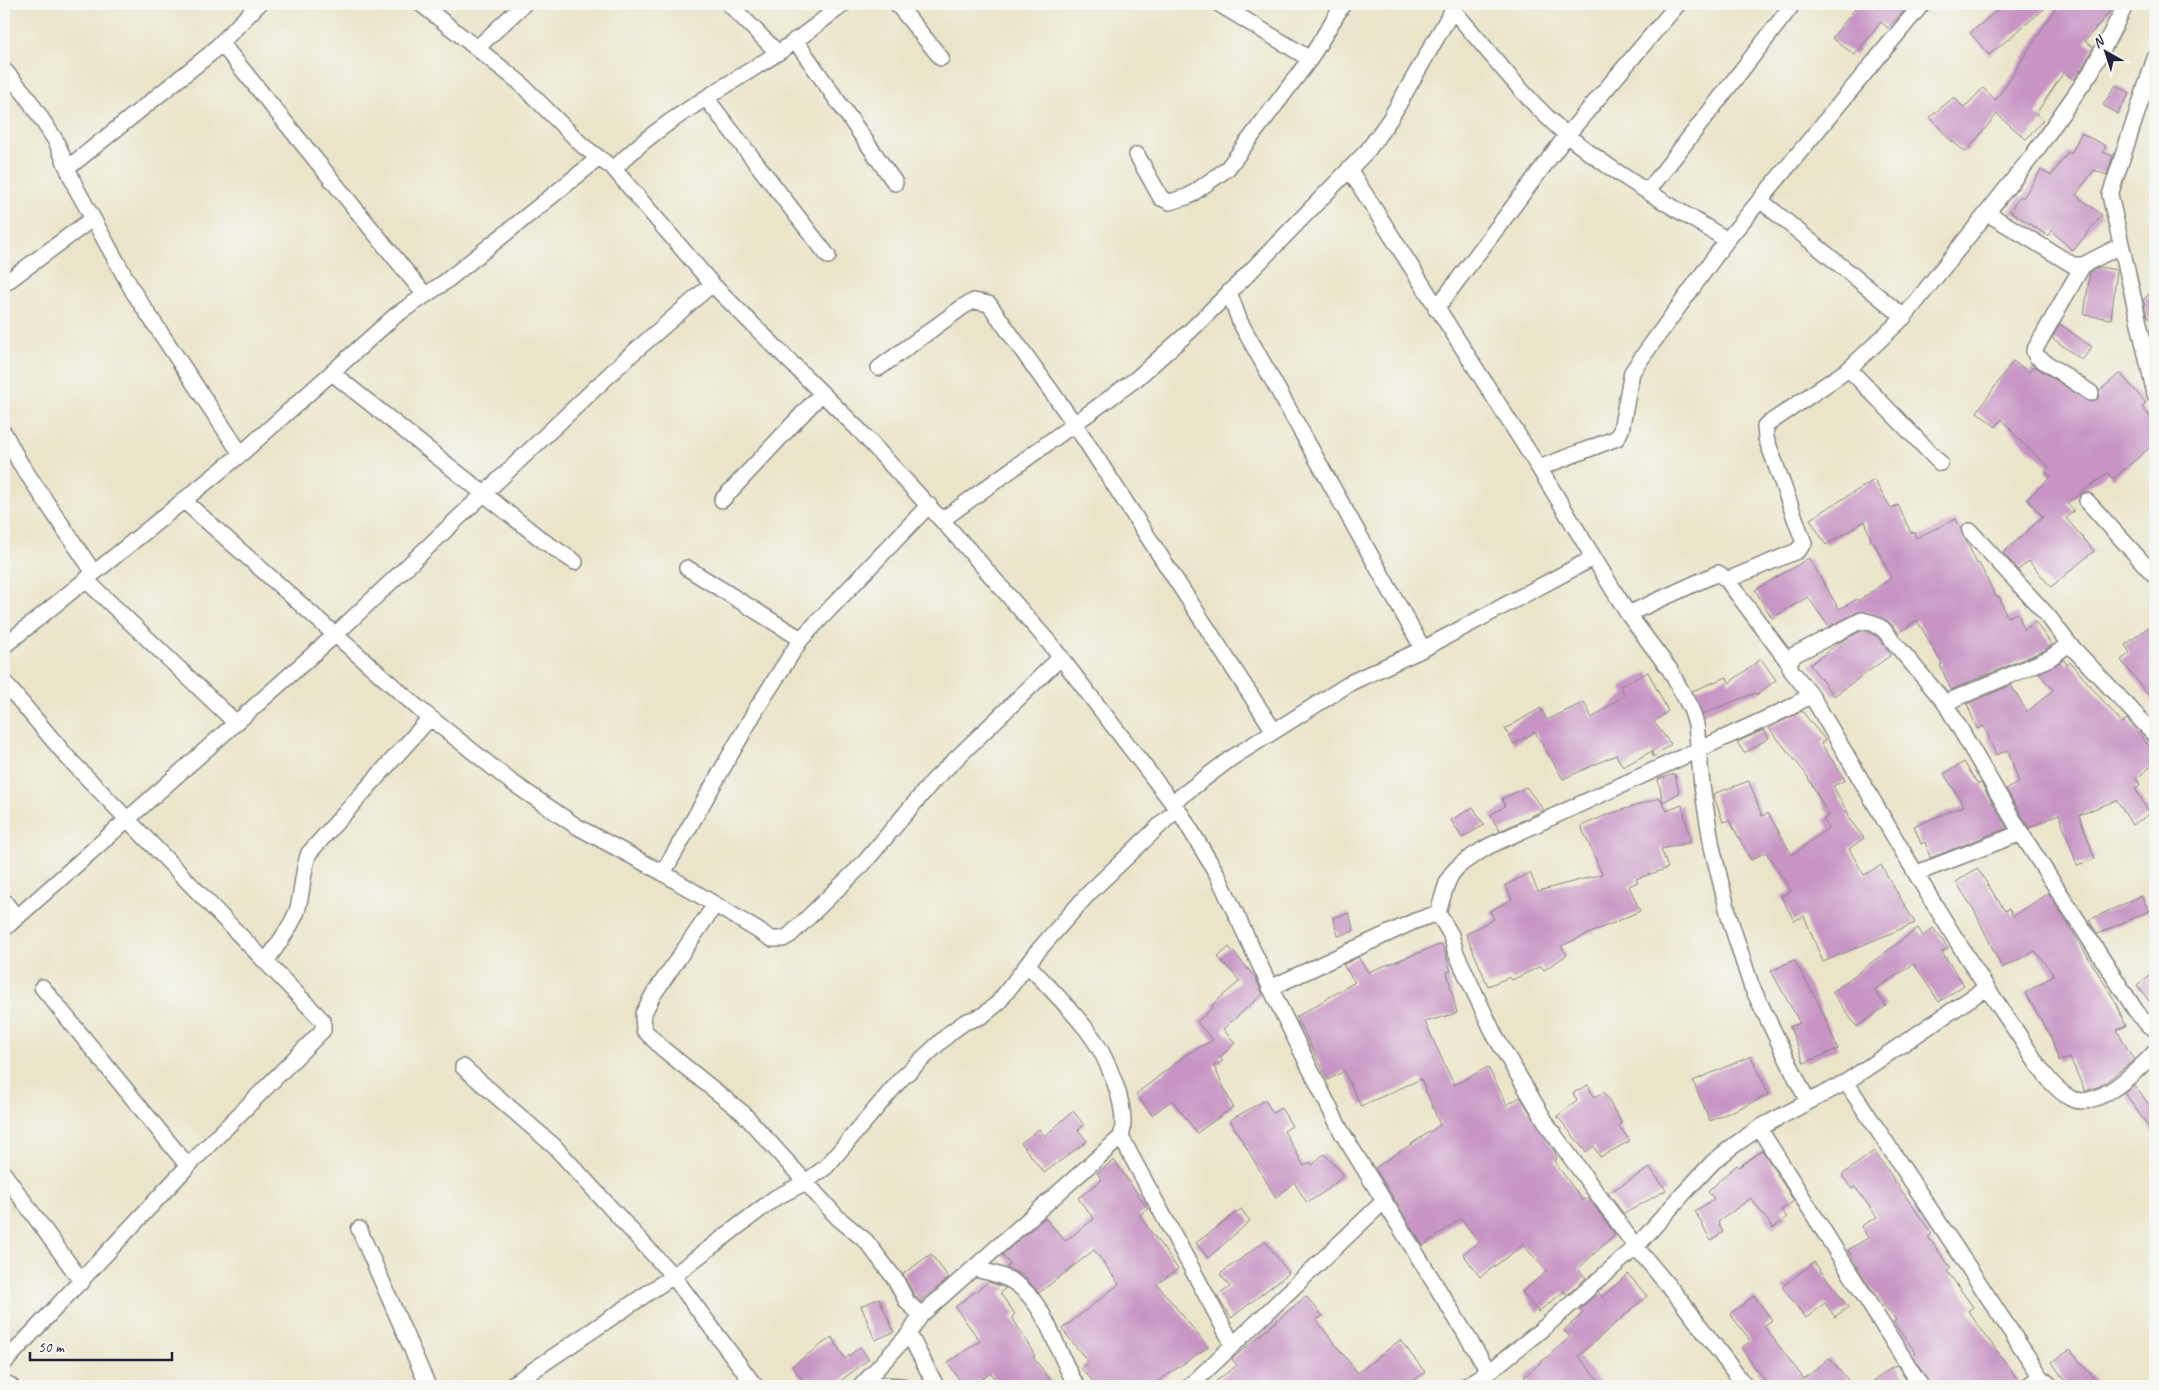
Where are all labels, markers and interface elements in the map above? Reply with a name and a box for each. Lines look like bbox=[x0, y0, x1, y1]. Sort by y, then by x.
north arrow bbox=[2082, 28, 2132, 78]
text: N bbox=[2089, 31, 2109, 52]
scale bar bbox=[30, 1330, 172, 1362]
text: 50 m bbox=[38, 1338, 65, 1357]

